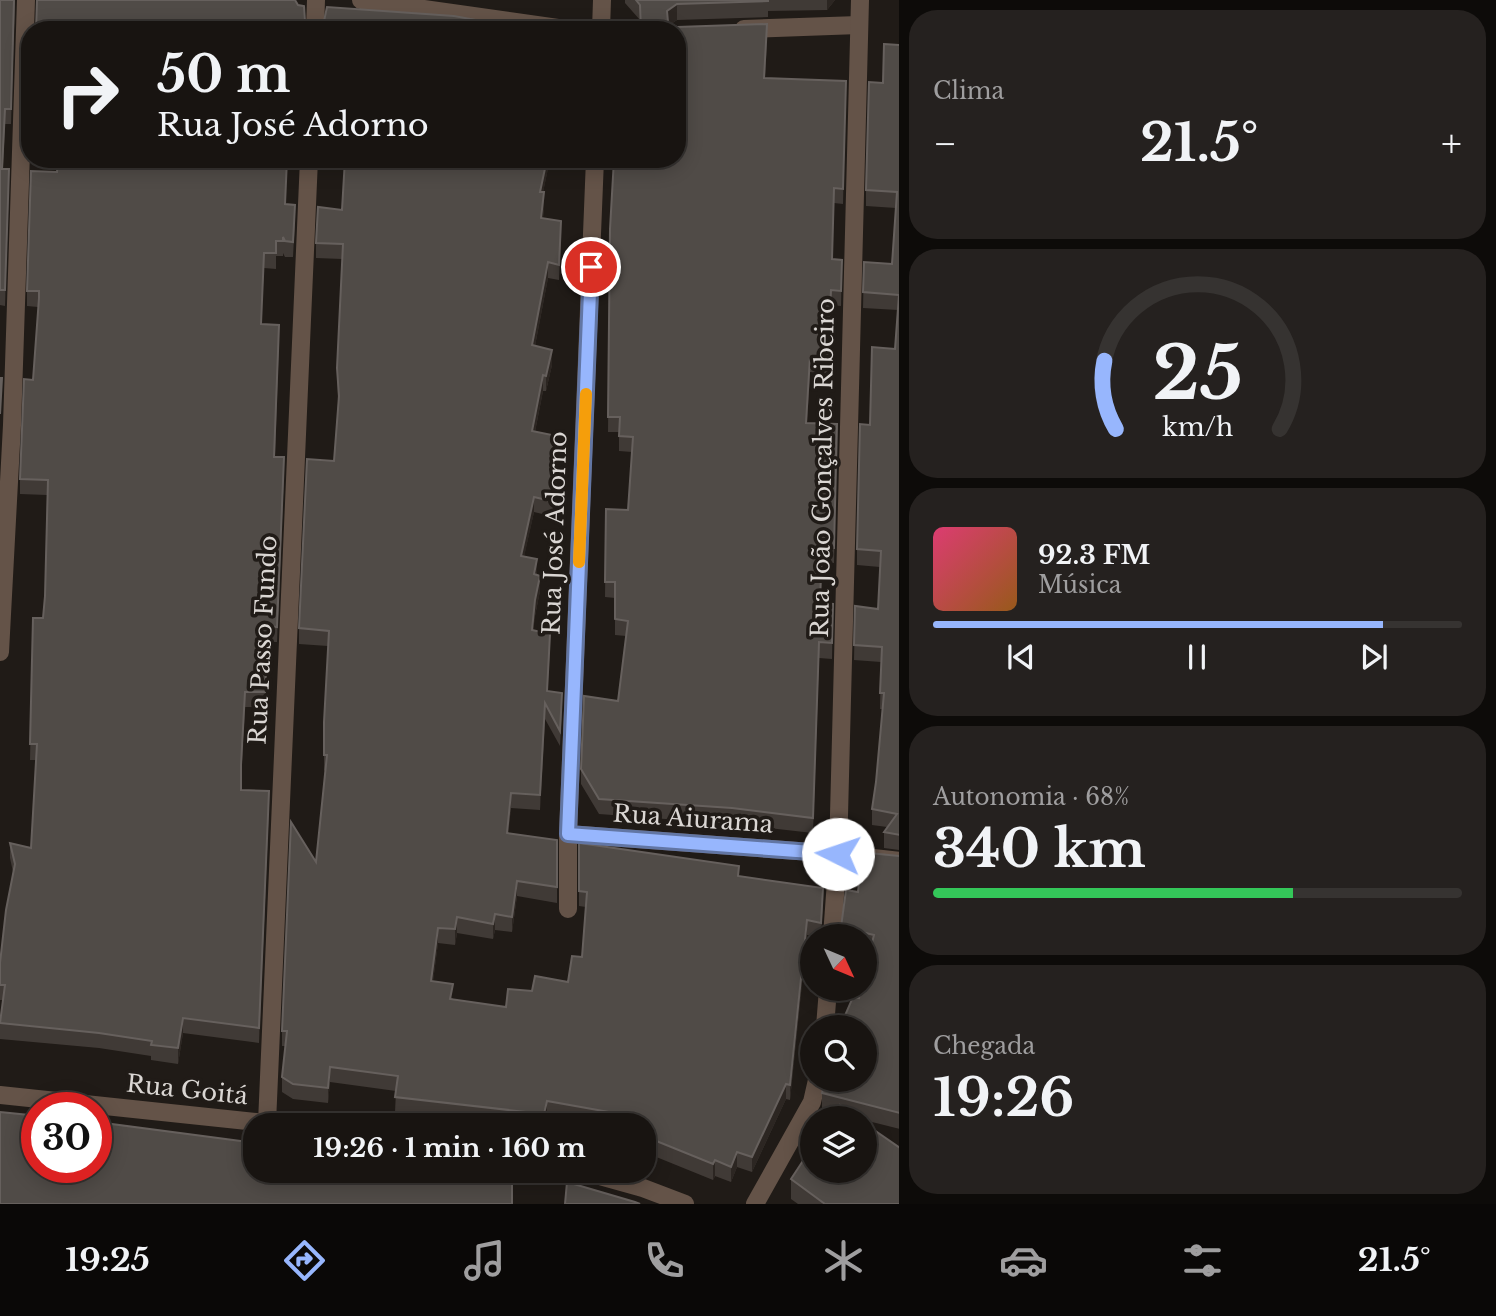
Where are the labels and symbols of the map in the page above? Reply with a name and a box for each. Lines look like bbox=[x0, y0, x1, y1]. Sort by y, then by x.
pin bbox=[561, 237, 621, 297]
street label: Rua João Gonçalves Ribeiro bbox=[805, 298, 840, 638]
street label: Rua José Adorno bbox=[536, 431, 573, 635]
street label: Rua Passo Fundo bbox=[243, 535, 282, 745]
street label: Rua Aiurama bbox=[612, 798, 775, 839]
position arrow bbox=[801, 817, 875, 891]
north arrow bbox=[800, 924, 877, 1001]
street label: Rua Goitá bbox=[125, 1069, 250, 1110]
speed limit sign: 30 bbox=[21, 1092, 112, 1183]

